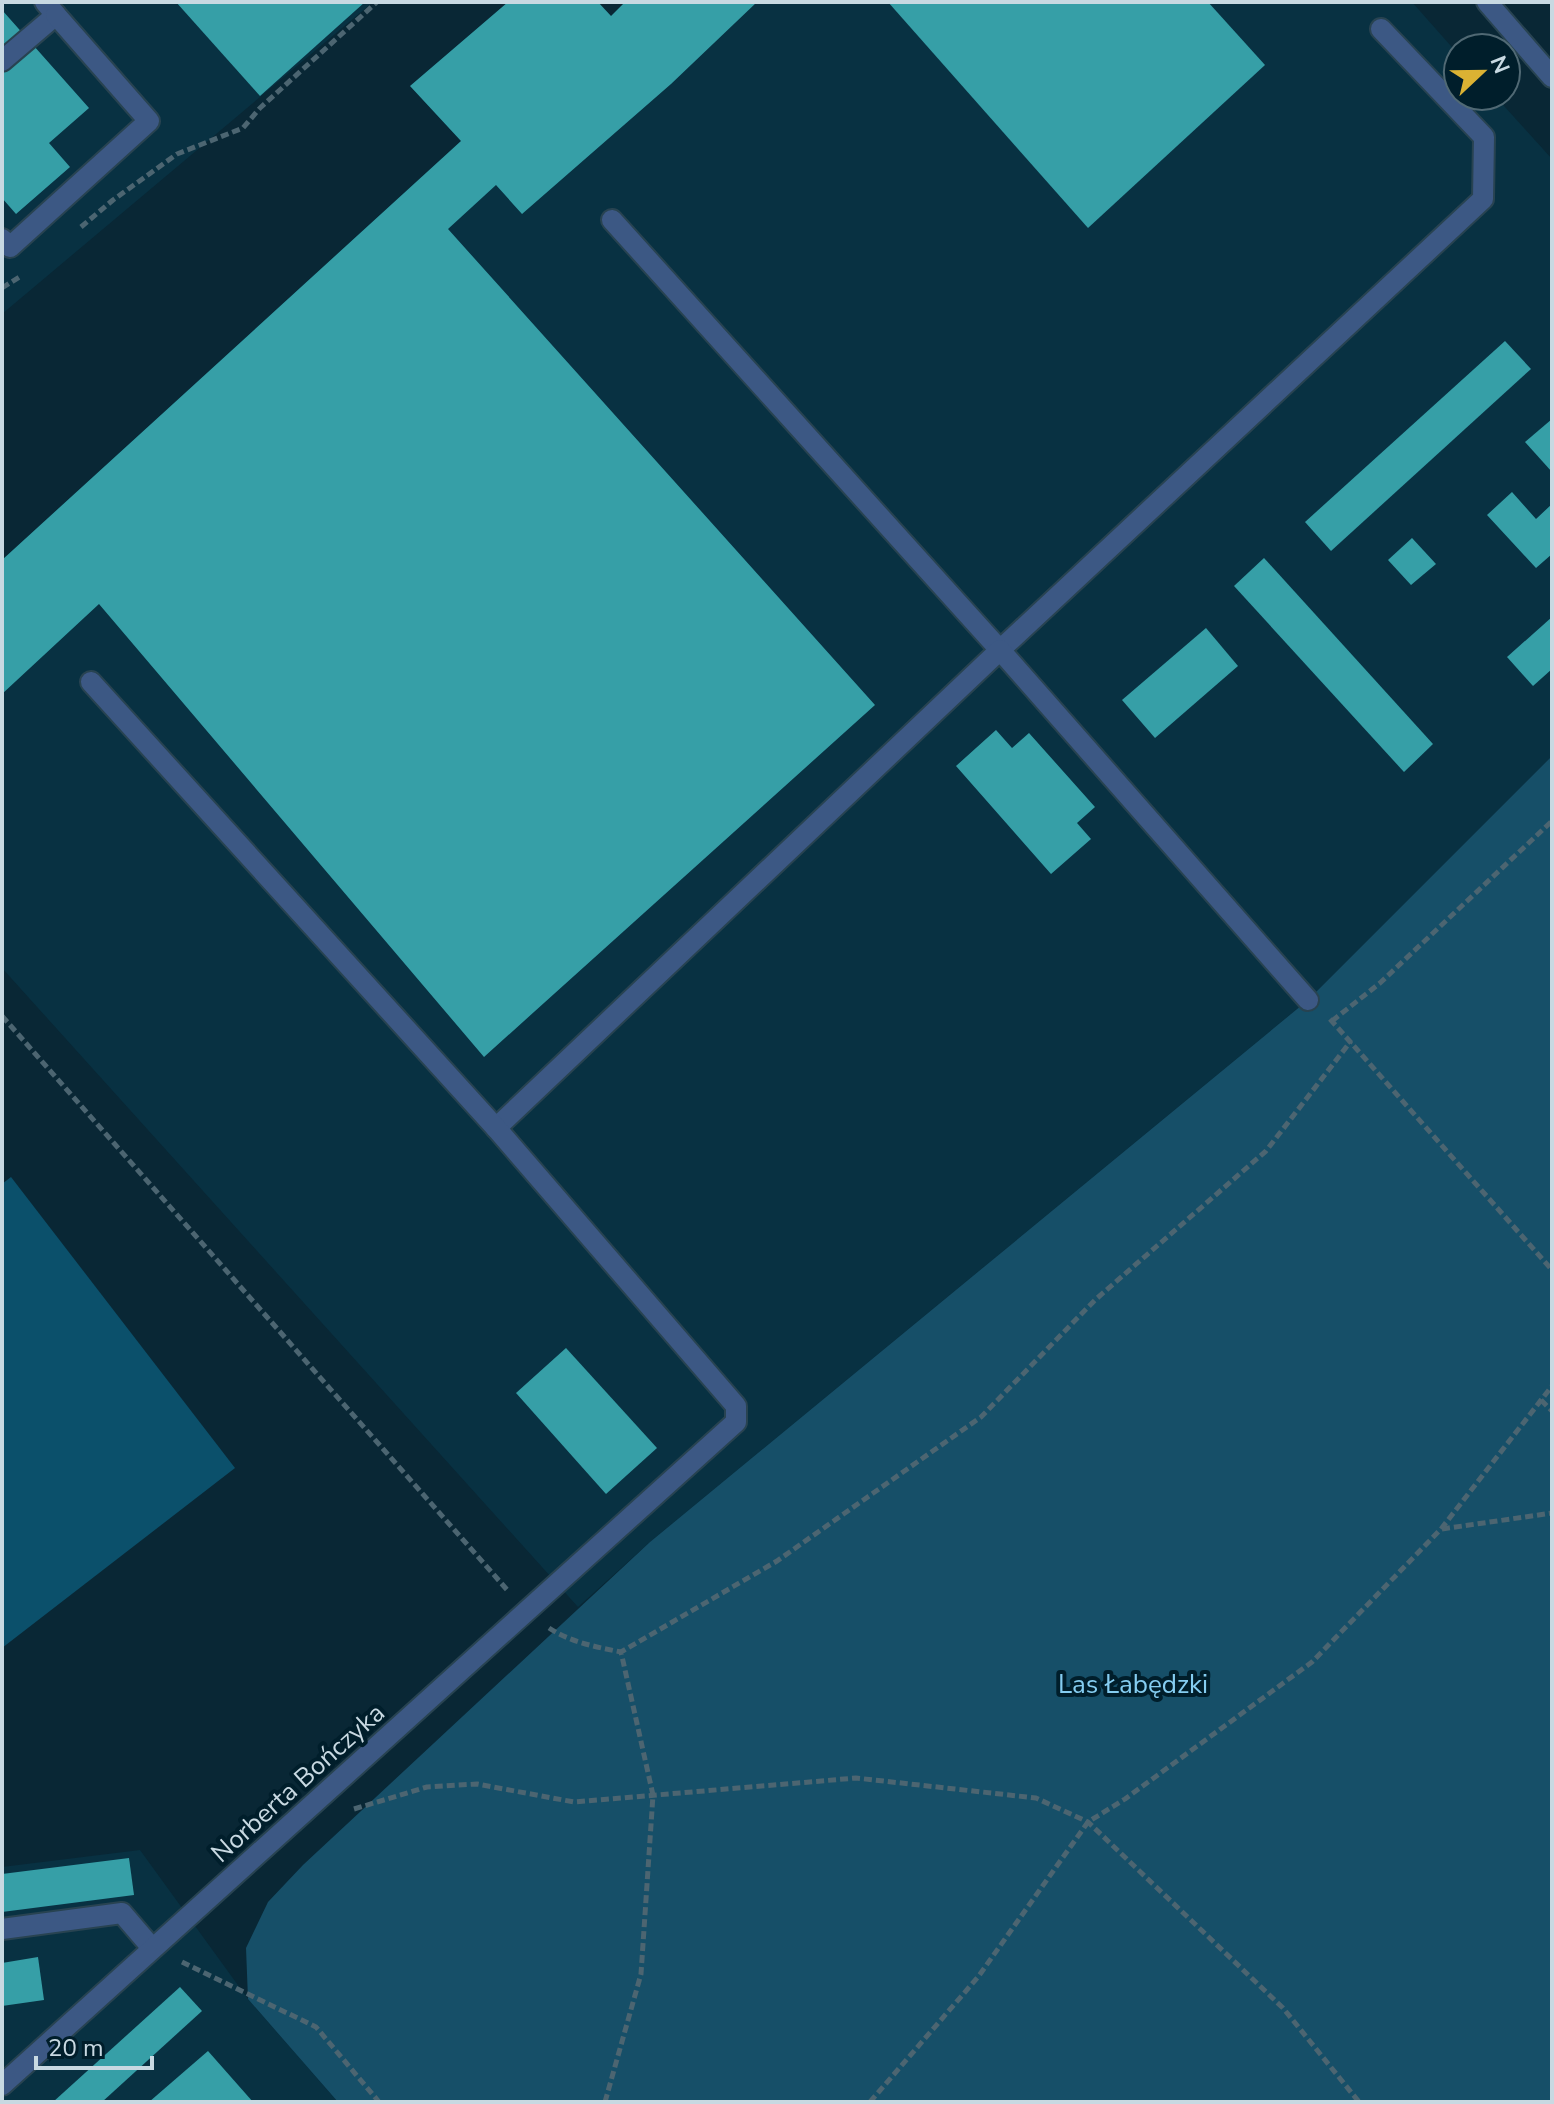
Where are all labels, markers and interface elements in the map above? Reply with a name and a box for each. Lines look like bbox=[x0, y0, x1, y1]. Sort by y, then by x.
north arrow bbox=[1442, 32, 1522, 112]
text: N bbox=[1483, 52, 1517, 78]
park label: Las Łabędzki bbox=[1058, 1667, 1208, 1702]
street label: Norberta Bończyka bbox=[204, 1696, 392, 1870]
scale bar bbox=[36, 2020, 152, 2070]
text: 20 m bbox=[48, 2032, 104, 2064]

